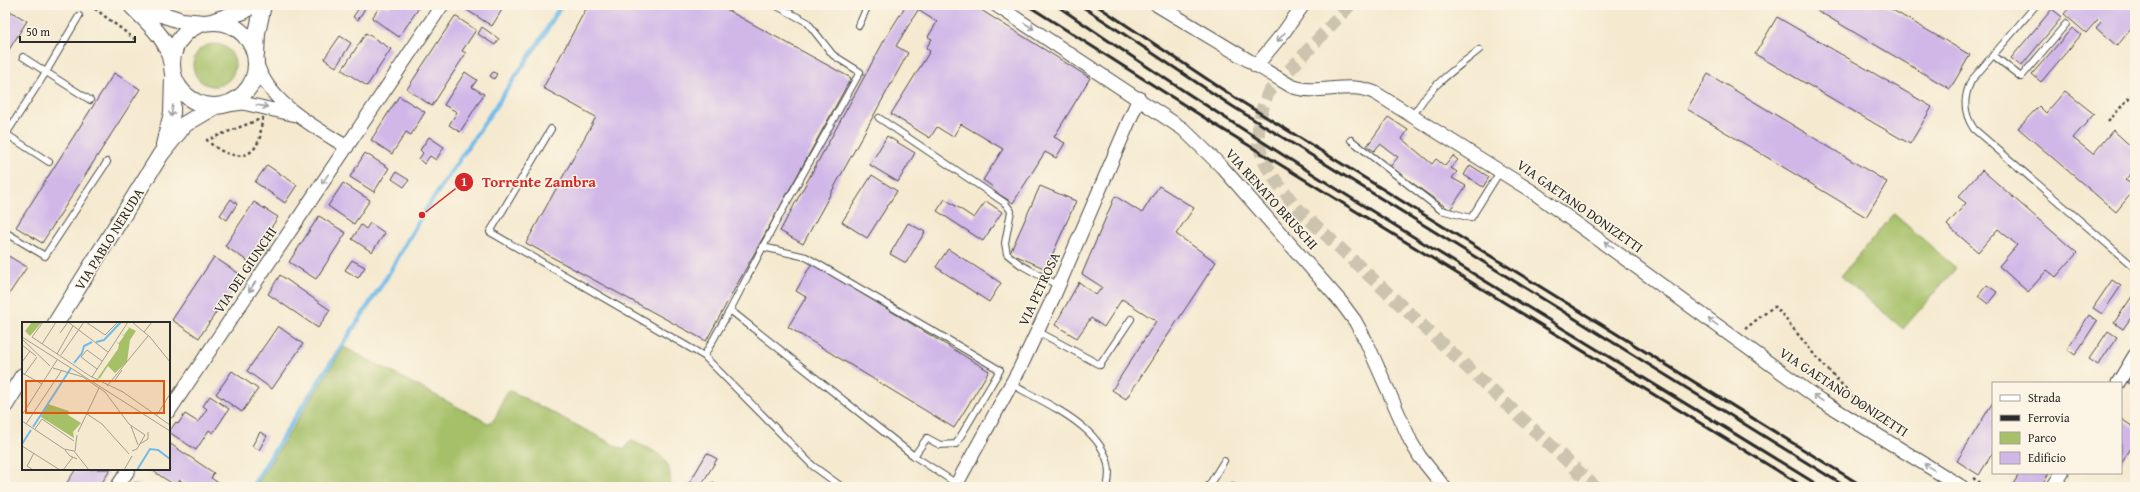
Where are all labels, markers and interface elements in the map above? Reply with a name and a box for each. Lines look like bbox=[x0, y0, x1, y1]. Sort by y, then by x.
scale bar bbox=[20, 18, 135, 44]
one-way arrow bbox=[1023, 22, 1034, 30]
text: 50 m bbox=[26, 23, 50, 40]
one-way arrow bbox=[1276, 31, 1285, 42]
one-way arrow bbox=[255, 102, 268, 110]
one-way arrow bbox=[168, 104, 176, 117]
street label: VIA RENATO BRUSCHI bbox=[1221, 144, 1323, 254]
street label: VIA GAETANO DONIZETTI bbox=[1513, 155, 1647, 257]
callout: Torrente Zambra bbox=[454, 168, 604, 195]
text: Torrente Zambra bbox=[482, 171, 596, 192]
text: 1 bbox=[461, 173, 467, 190]
one-way arrow bbox=[321, 174, 329, 185]
street label: VIA PABLO NERUDA bbox=[70, 184, 149, 294]
street label: VIA DEI GIUNCHI bbox=[209, 223, 281, 317]
one-way arrow bbox=[1603, 240, 1614, 249]
street label: VIA PETROSA bbox=[1013, 248, 1065, 329]
one-way arrow bbox=[248, 281, 256, 293]
one-way arrow bbox=[1708, 318, 1719, 326]
inset map bbox=[22, 322, 170, 470]
street label: VIA GAETANO DONIZETTI bbox=[1776, 343, 1912, 441]
legend bbox=[1992, 382, 2122, 474]
text: Strada bbox=[2028, 389, 2061, 406]
one-way arrow bbox=[1813, 394, 1824, 402]
text: Ferrovia bbox=[2028, 409, 2070, 426]
text: Parco bbox=[2028, 429, 2056, 446]
text: Edificio bbox=[2028, 449, 2066, 466]
one-way arrow bbox=[1923, 462, 1935, 470]

